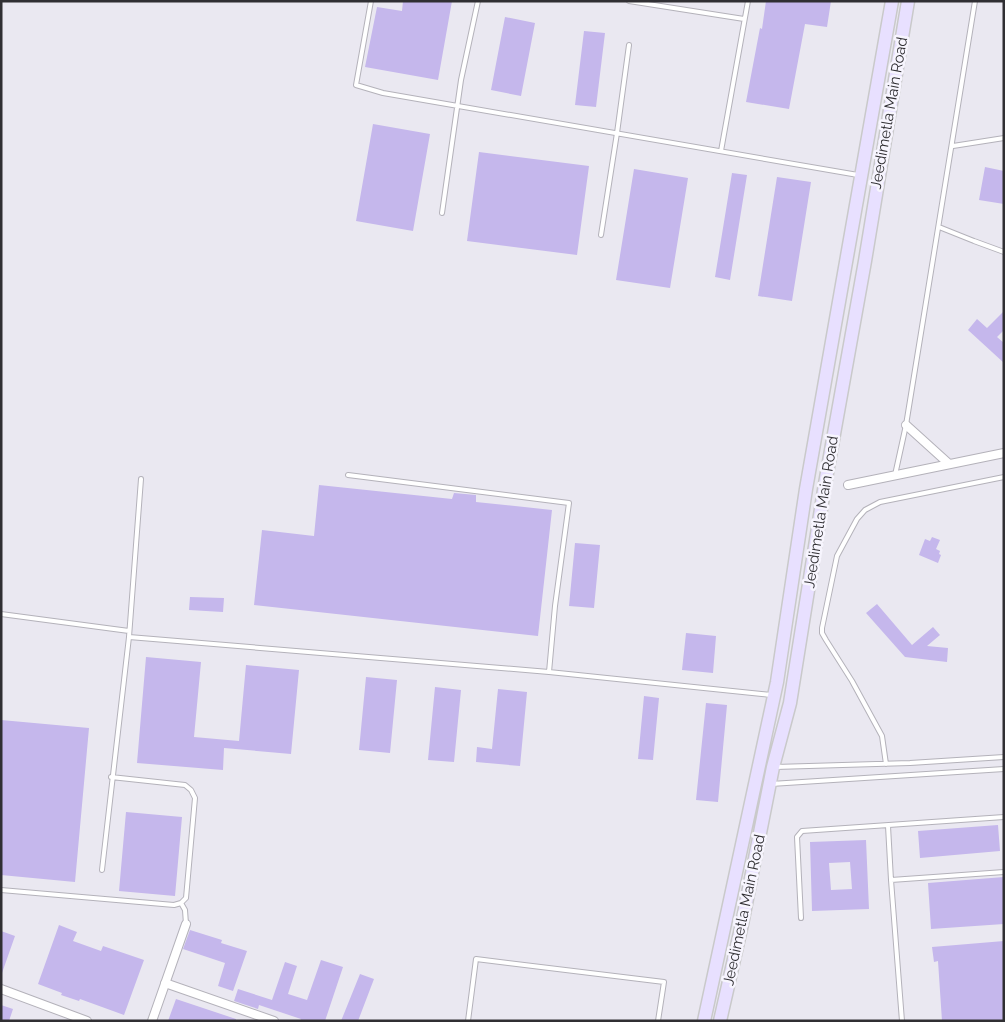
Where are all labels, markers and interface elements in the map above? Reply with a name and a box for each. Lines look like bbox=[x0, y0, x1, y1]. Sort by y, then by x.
street label: Jeedimetla Main Road bbox=[867, 36, 911, 190]
street label: Jeedimetla Main Road bbox=[800, 435, 842, 589]
street label: Jeedimetla Main Road bbox=[719, 833, 769, 987]

